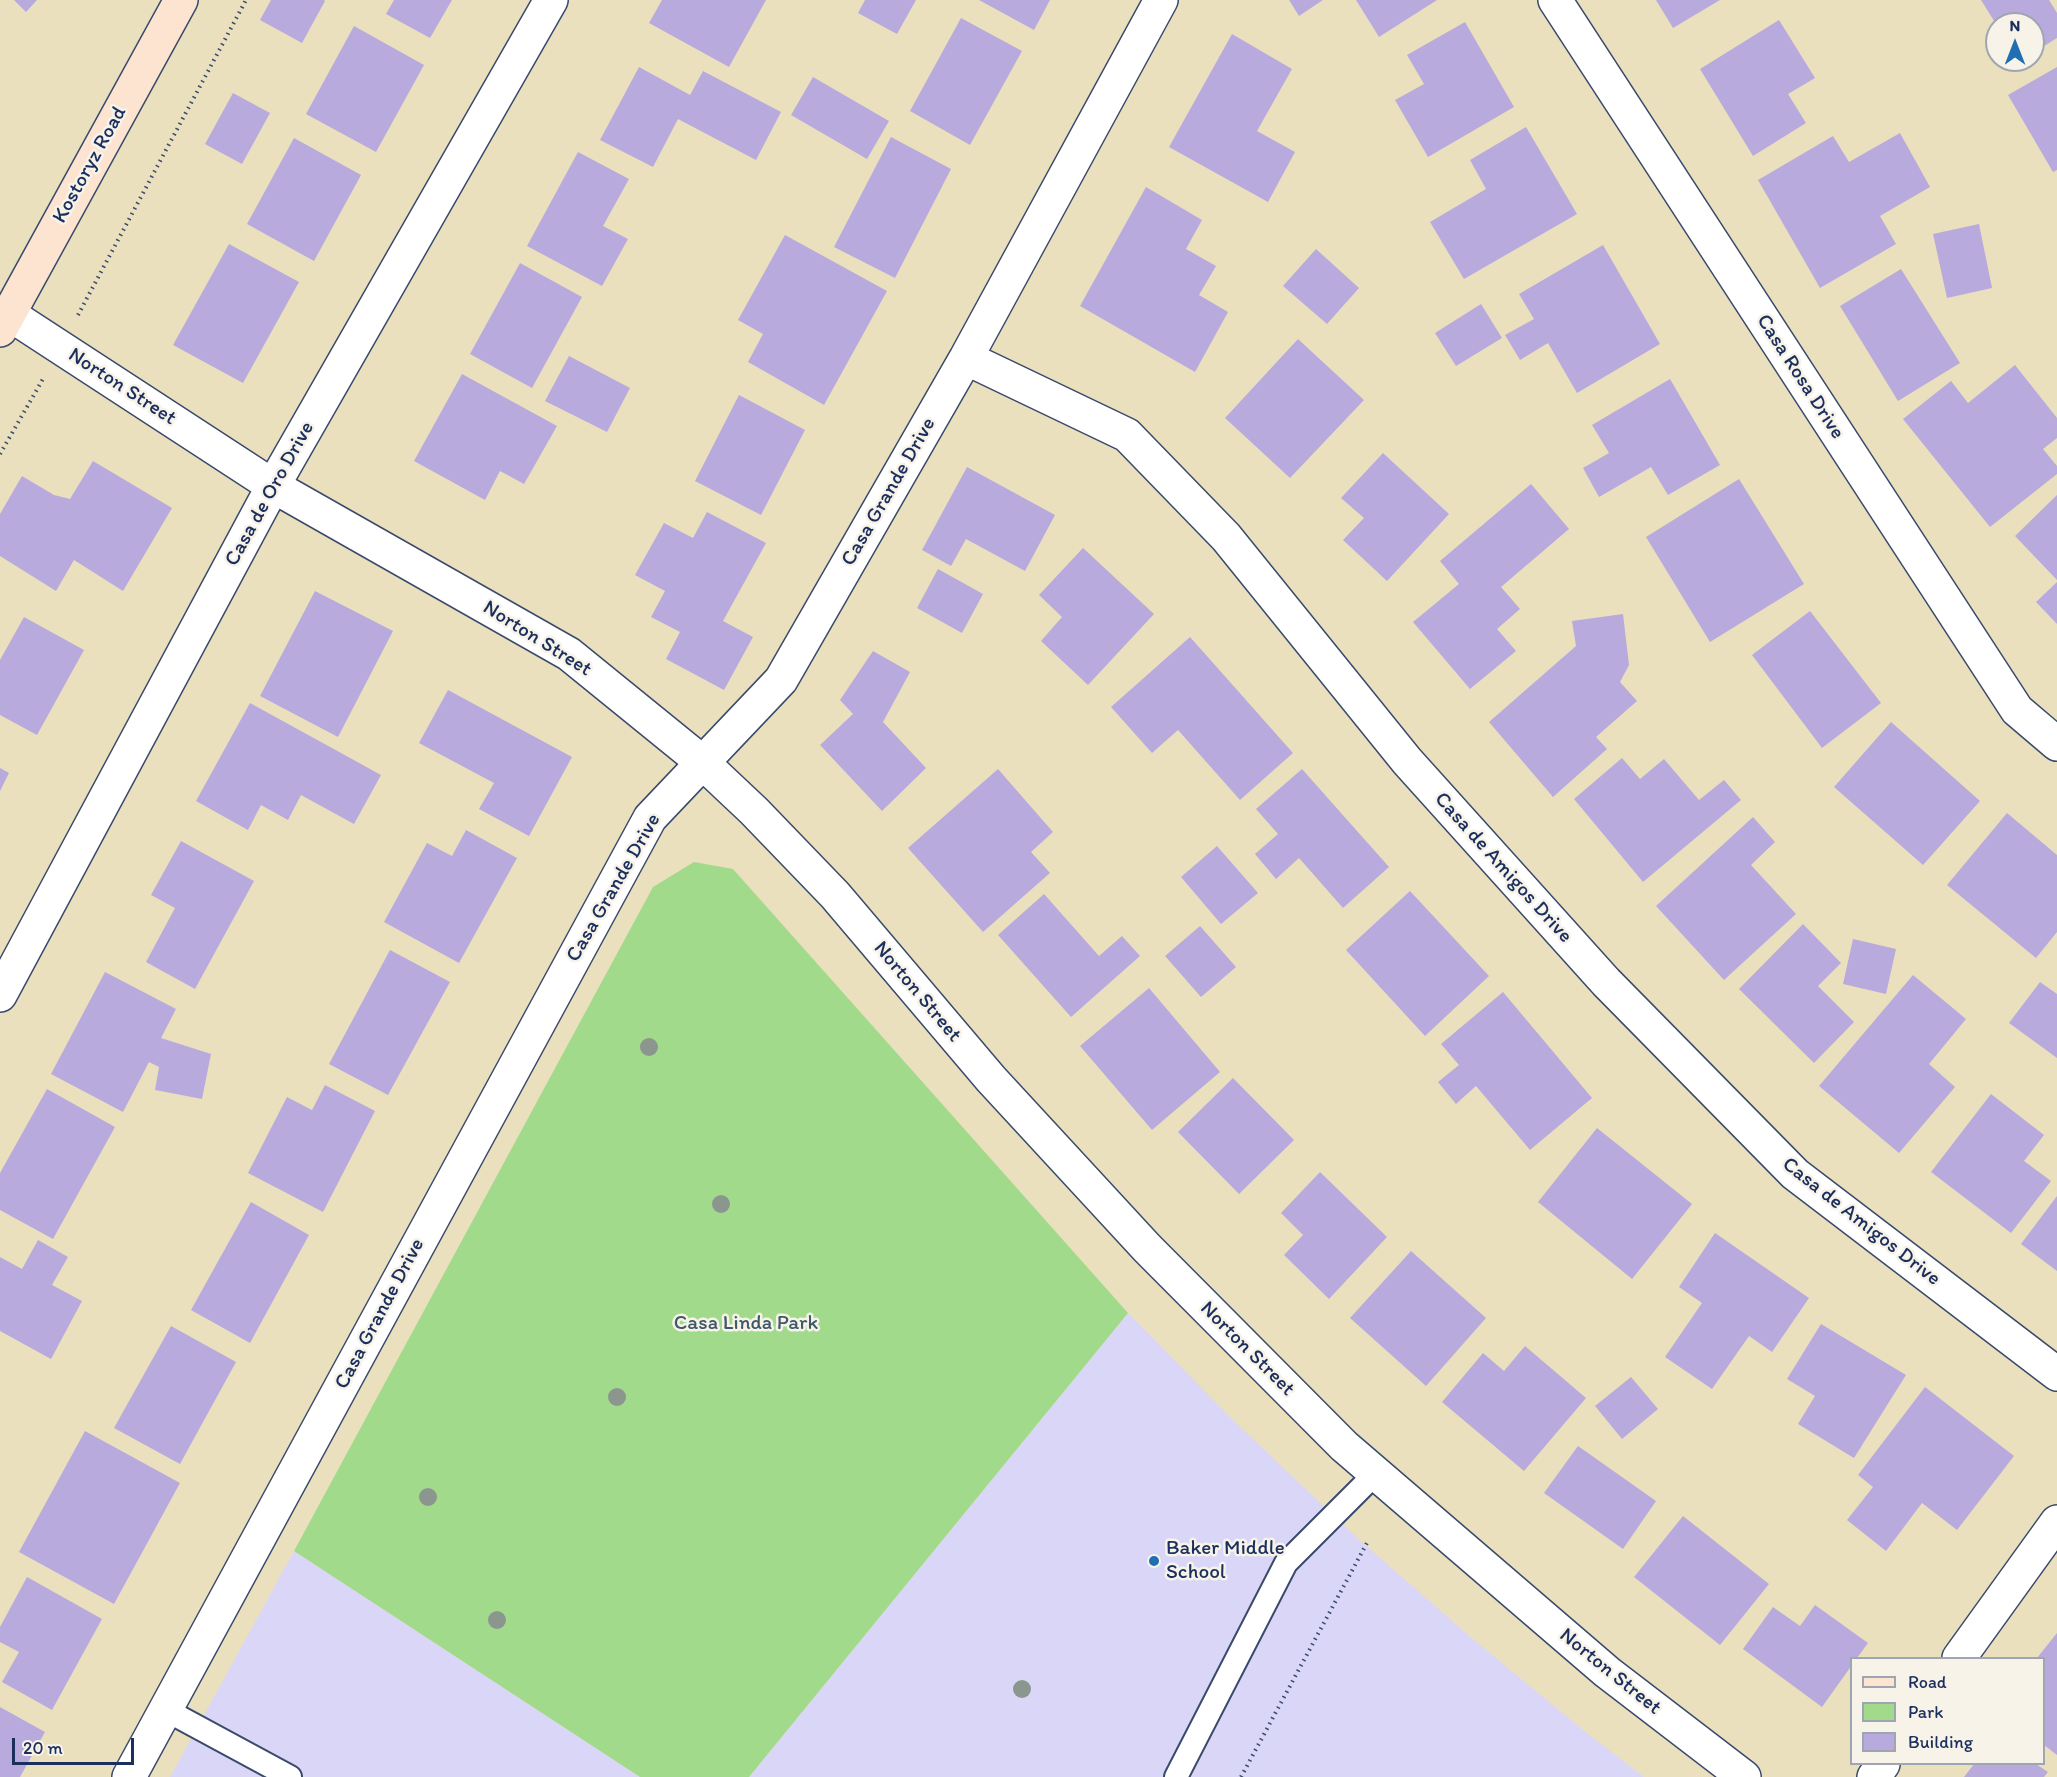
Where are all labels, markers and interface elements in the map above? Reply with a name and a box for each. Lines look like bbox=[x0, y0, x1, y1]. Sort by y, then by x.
north arrow bbox=[1985, 12, 2045, 72]
text: N bbox=[2010, 16, 2020, 35]
street label: Kostoryz Road bbox=[48, 102, 132, 228]
street label: Casa Rosa Drive bbox=[1750, 310, 1850, 444]
street label: Norton Street bbox=[63, 343, 181, 431]
street label: Casa Grande Drive bbox=[836, 413, 942, 571]
street label: Casa de Oro Drive bbox=[220, 417, 320, 571]
street label: Norton Street bbox=[478, 595, 596, 683]
street label: Casa de Amigos Drive bbox=[1429, 787, 1577, 949]
street label: Casa Grande Drive bbox=[561, 809, 667, 967]
street label: Norton Street bbox=[868, 936, 966, 1048]
street label: Casa de Amigos Drive bbox=[1777, 1152, 1945, 1292]
street label: Casa Grande Drive bbox=[330, 1234, 430, 1394]
street label: Norton Street bbox=[1194, 1296, 1300, 1402]
park label: Casa Linda Park bbox=[674, 1311, 818, 1337]
place label: Baker Middle School bbox=[1166, 1536, 1285, 1586]
marker: Baker Middle School bbox=[1147, 1554, 1161, 1568]
street label: Norton Street bbox=[1554, 1623, 1666, 1721]
legend bbox=[1850, 1657, 2045, 1765]
text: Road bbox=[1908, 1671, 1947, 1693]
text: Park bbox=[1908, 1701, 1943, 1723]
scale bar bbox=[15, 1726, 136, 1764]
text: Building bbox=[1908, 1731, 1973, 1753]
text: 20 m bbox=[23, 1737, 63, 1759]

